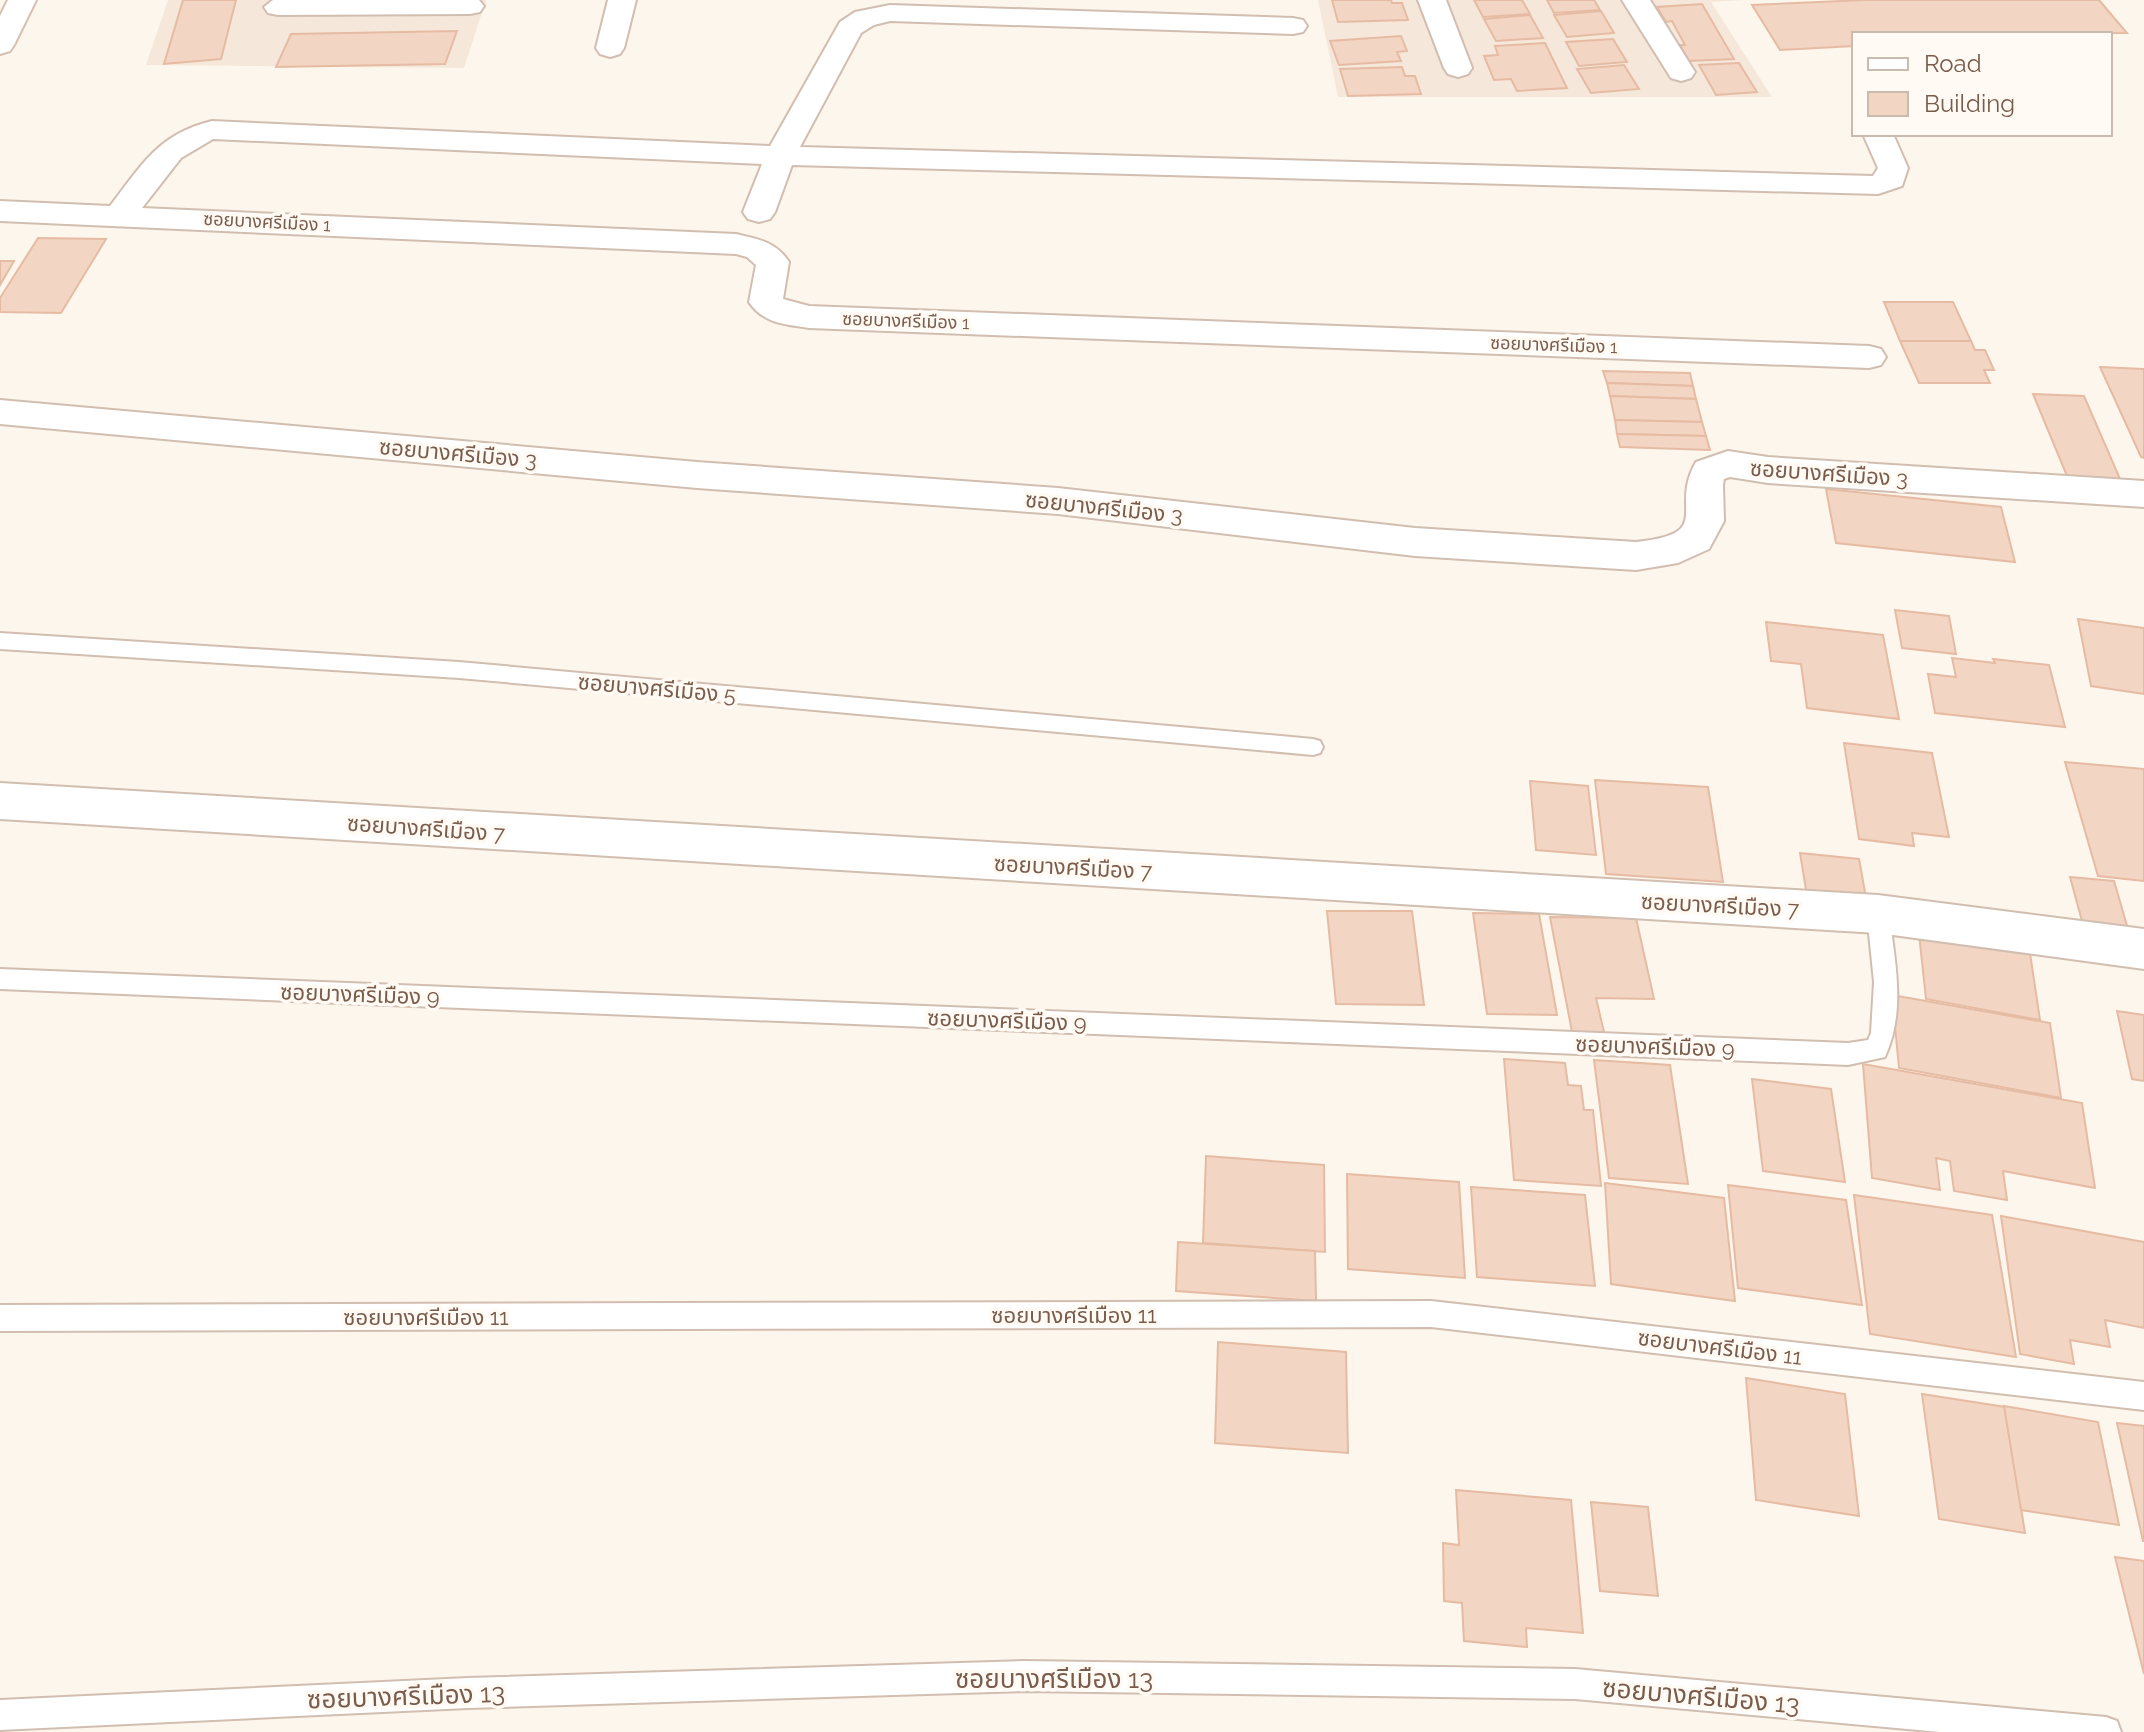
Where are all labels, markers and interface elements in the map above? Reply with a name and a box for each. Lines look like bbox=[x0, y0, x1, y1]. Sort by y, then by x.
legend bbox=[1852, 32, 2112, 136]
text: Road bbox=[1924, 49, 1982, 78]
text: Building bbox=[1924, 89, 2015, 118]
street label: ซอยบางศรีเมือง 1 bbox=[203, 208, 332, 235]
street label: ซอยบางศรีเมือง 1 bbox=[842, 308, 970, 333]
street label: ซอยบางศรีเมือง 1 bbox=[1490, 332, 1618, 357]
street label: ซอยบางศรีเมือง 3 bbox=[378, 433, 538, 473]
street label: ซอยบางศรีเมือง 3 bbox=[1749, 455, 1909, 491]
street label: ซอยบางศรีเมือง 3 bbox=[1024, 486, 1184, 528]
street label: ซอยบางศรีเมือง 5 bbox=[577, 668, 737, 708]
street label: ซอยบางศรีเมือง 7 bbox=[346, 810, 506, 847]
street label: ซอยบางศรีเมือง 7 bbox=[993, 850, 1153, 884]
street label: ซอยบางศรีเมือง 7 bbox=[1640, 888, 1800, 922]
street label: ซอยบางศรีเมือง 9 bbox=[280, 978, 440, 1010]
street label: ซอยบางศรีเมือง 9 bbox=[927, 1004, 1087, 1036]
street label: ซอยบางศรีเมือง 9 bbox=[1575, 1030, 1735, 1062]
street label: ซอยบางศรีเมือง 11 bbox=[991, 1302, 1157, 1328]
street label: ซอยบางศรีเมือง 11 bbox=[343, 1304, 509, 1330]
street label: ซอยบางศรีเมือง 11 bbox=[1636, 1324, 1804, 1370]
street label: ซอยบางศรีเมือง 13 bbox=[955, 1664, 1153, 1694]
street label: ซอยบางศรีเมือง 13 bbox=[1601, 1672, 1801, 1720]
street label: ซอยบางศรีเมือง 13 bbox=[306, 1678, 506, 1714]

